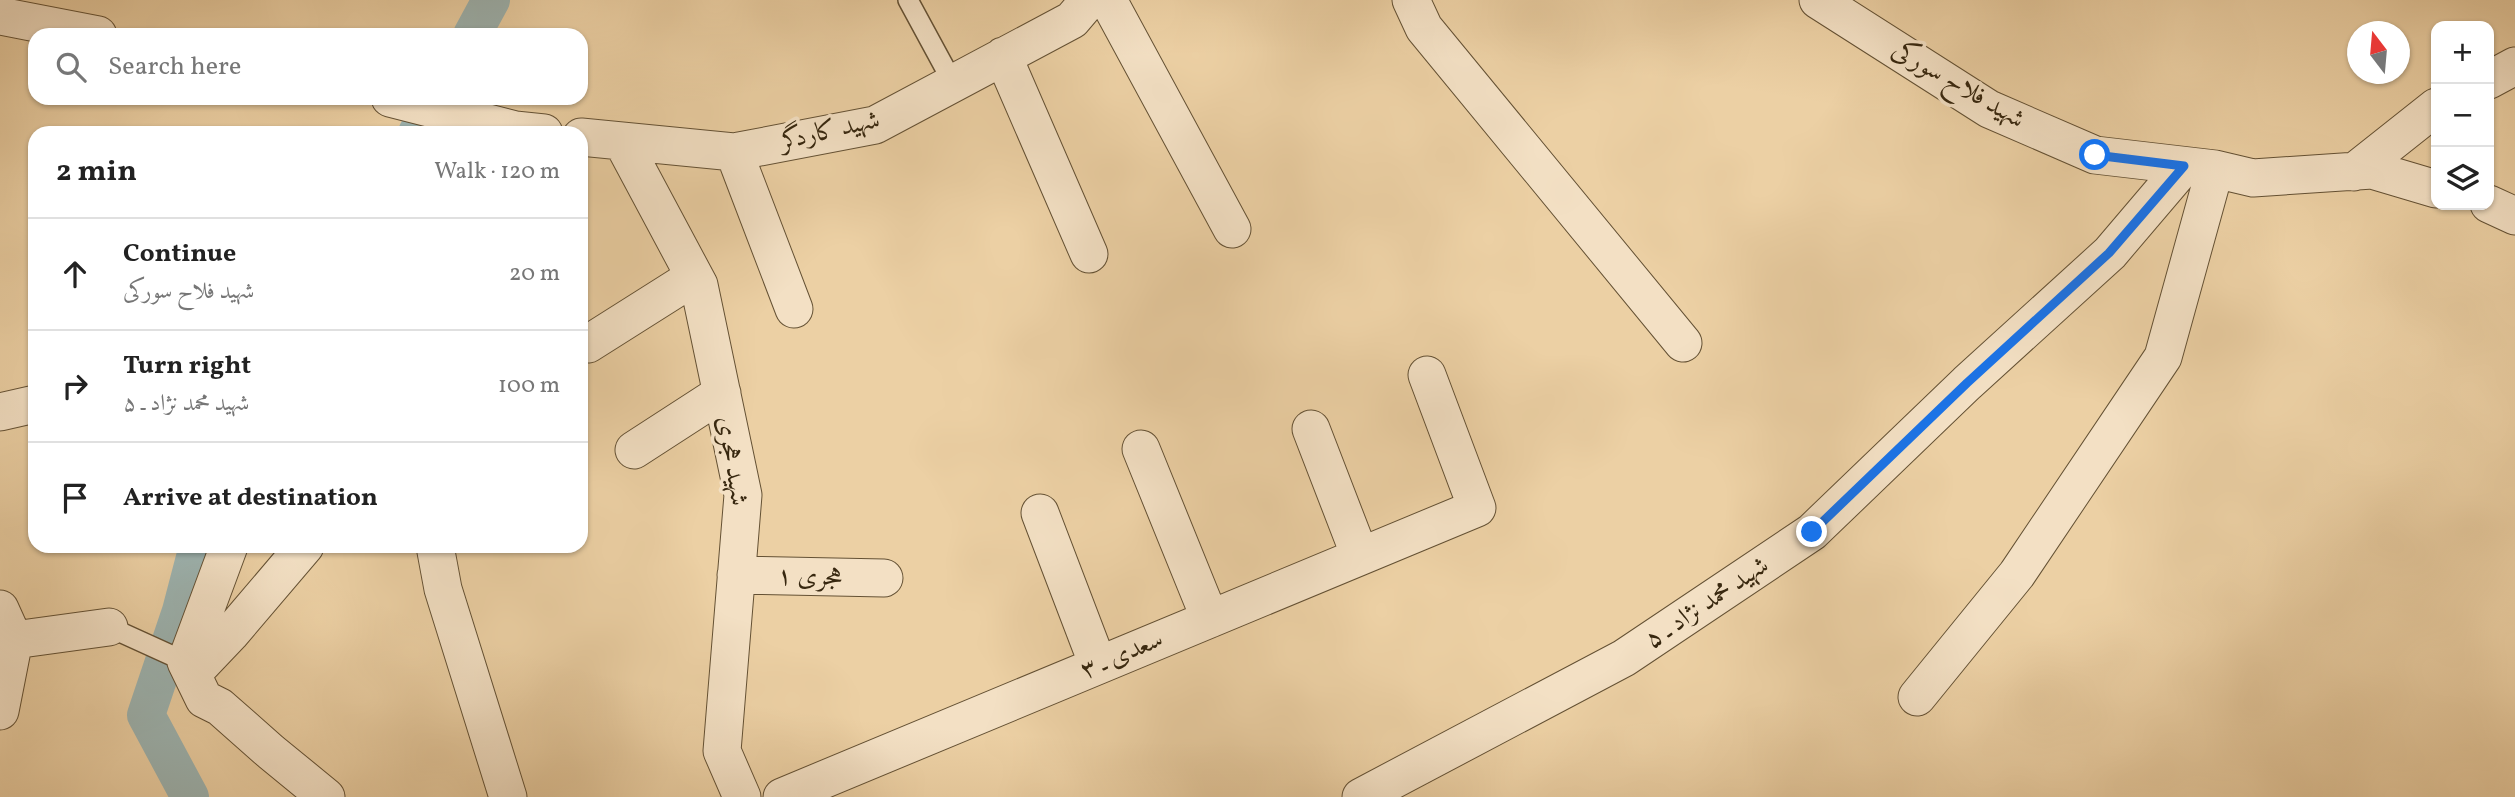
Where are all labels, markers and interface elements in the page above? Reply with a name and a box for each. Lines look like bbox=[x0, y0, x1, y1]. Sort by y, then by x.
north arrow bbox=[2347, 21, 2410, 84]
map controls bbox=[2431, 21, 2494, 210]
button: + bbox=[2431, 21, 2494, 84]
search box bbox=[28, 28, 588, 105]
street label: شهید فلاح سورکی bbox=[1883, 32, 2031, 141]
icon: search bbox=[52, 48, 90, 86]
text: Search here bbox=[108, 49, 241, 85]
button: − bbox=[2431, 84, 2494, 147]
street label: شهید کاردگر bbox=[773, 101, 883, 161]
route start bbox=[2079, 139, 2110, 170]
button: layers bbox=[2431, 147, 2494, 210]
text: 2 min bbox=[56, 151, 137, 193]
text: Walk · 120 m bbox=[434, 156, 560, 188]
text: Continue bbox=[123, 236, 236, 272]
icon: ahead bbox=[56, 255, 94, 293]
text: 20 m bbox=[509, 258, 560, 290]
text: شهید فلاح سورکی bbox=[123, 276, 254, 308]
text: Turn right bbox=[123, 348, 251, 384]
icon: right bbox=[56, 367, 94, 405]
text: 100 m bbox=[498, 370, 560, 402]
text: شهید محمد نژاد ـ ۵ bbox=[123, 388, 250, 420]
street label: شهید هجری bbox=[707, 414, 757, 508]
icon: arrive bbox=[56, 479, 94, 517]
text: Arrive at destination bbox=[123, 480, 378, 516]
route end bbox=[1796, 516, 1827, 547]
street label: شهید محمد نژاد ـ ۵ bbox=[1638, 548, 1776, 658]
street label: هجری ۱ bbox=[777, 558, 843, 596]
street label: سعدی ـ ۳ bbox=[1075, 621, 1169, 689]

